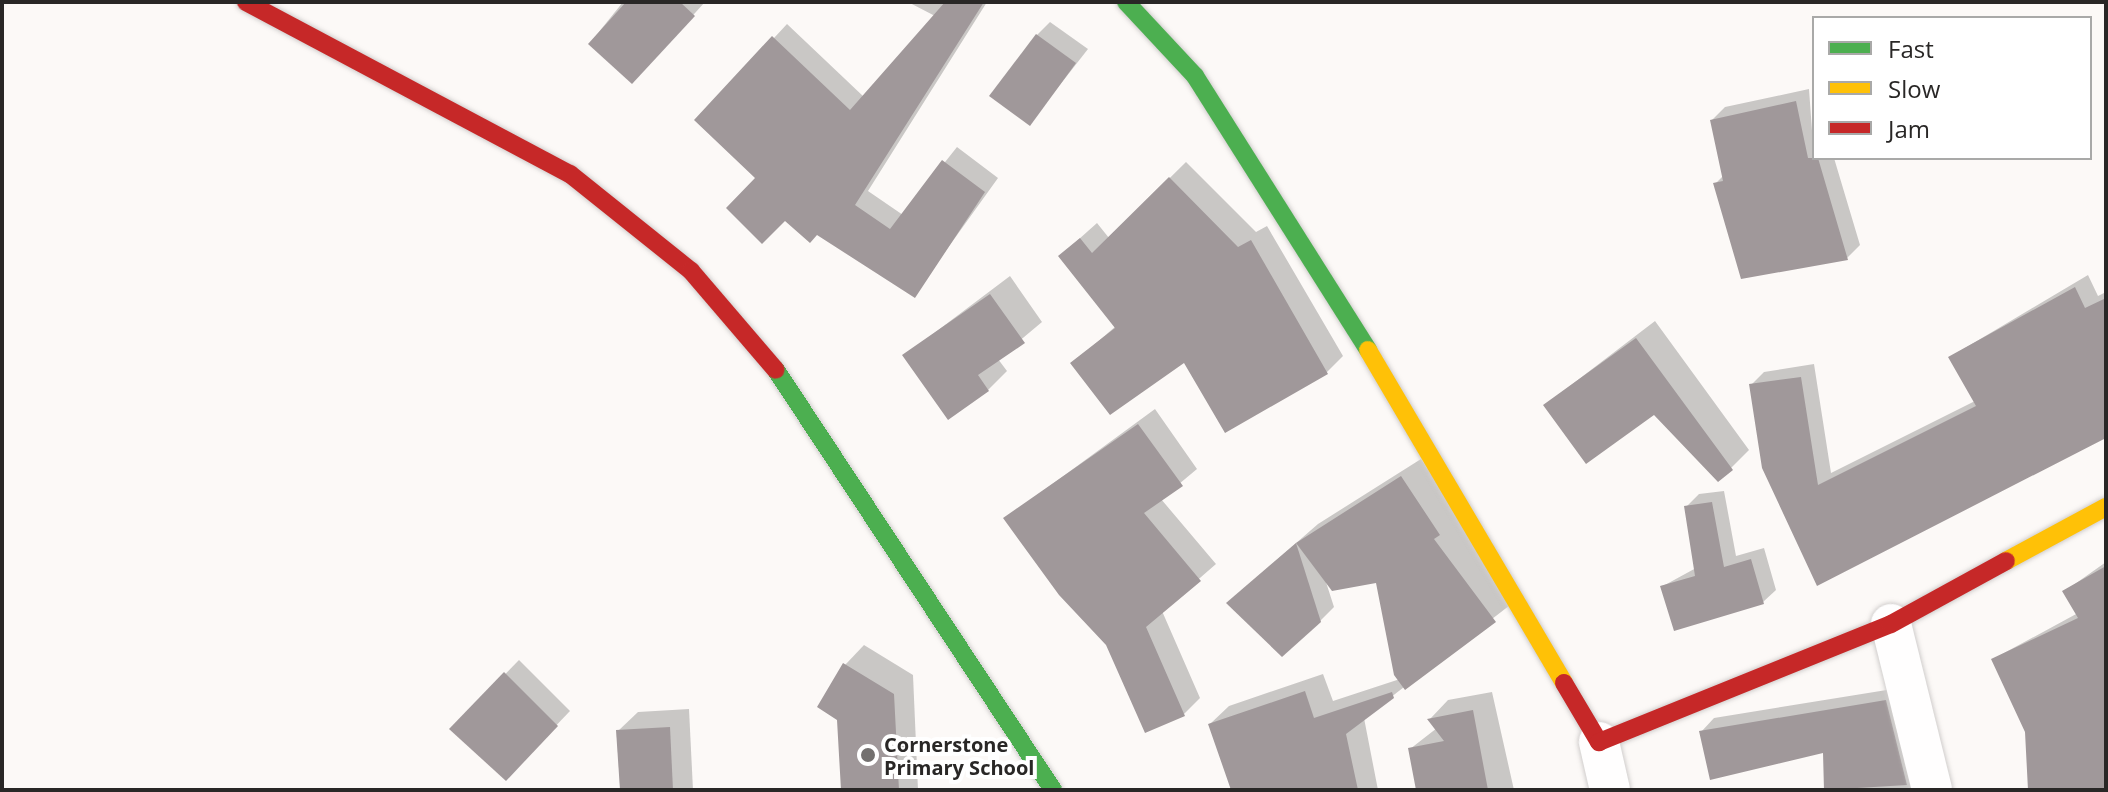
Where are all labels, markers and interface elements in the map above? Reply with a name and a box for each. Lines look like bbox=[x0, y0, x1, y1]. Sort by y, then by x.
legend bbox=[1812, 16, 2092, 160]
text: Fast bbox=[1888, 32, 1934, 65]
text: Slow bbox=[1888, 72, 1940, 105]
text: Jam bbox=[1888, 112, 1930, 145]
place label: Cornerstone Primary School bbox=[884, 732, 1034, 779]
marker: Cornerstone Primary School bbox=[859, 746, 877, 764]

